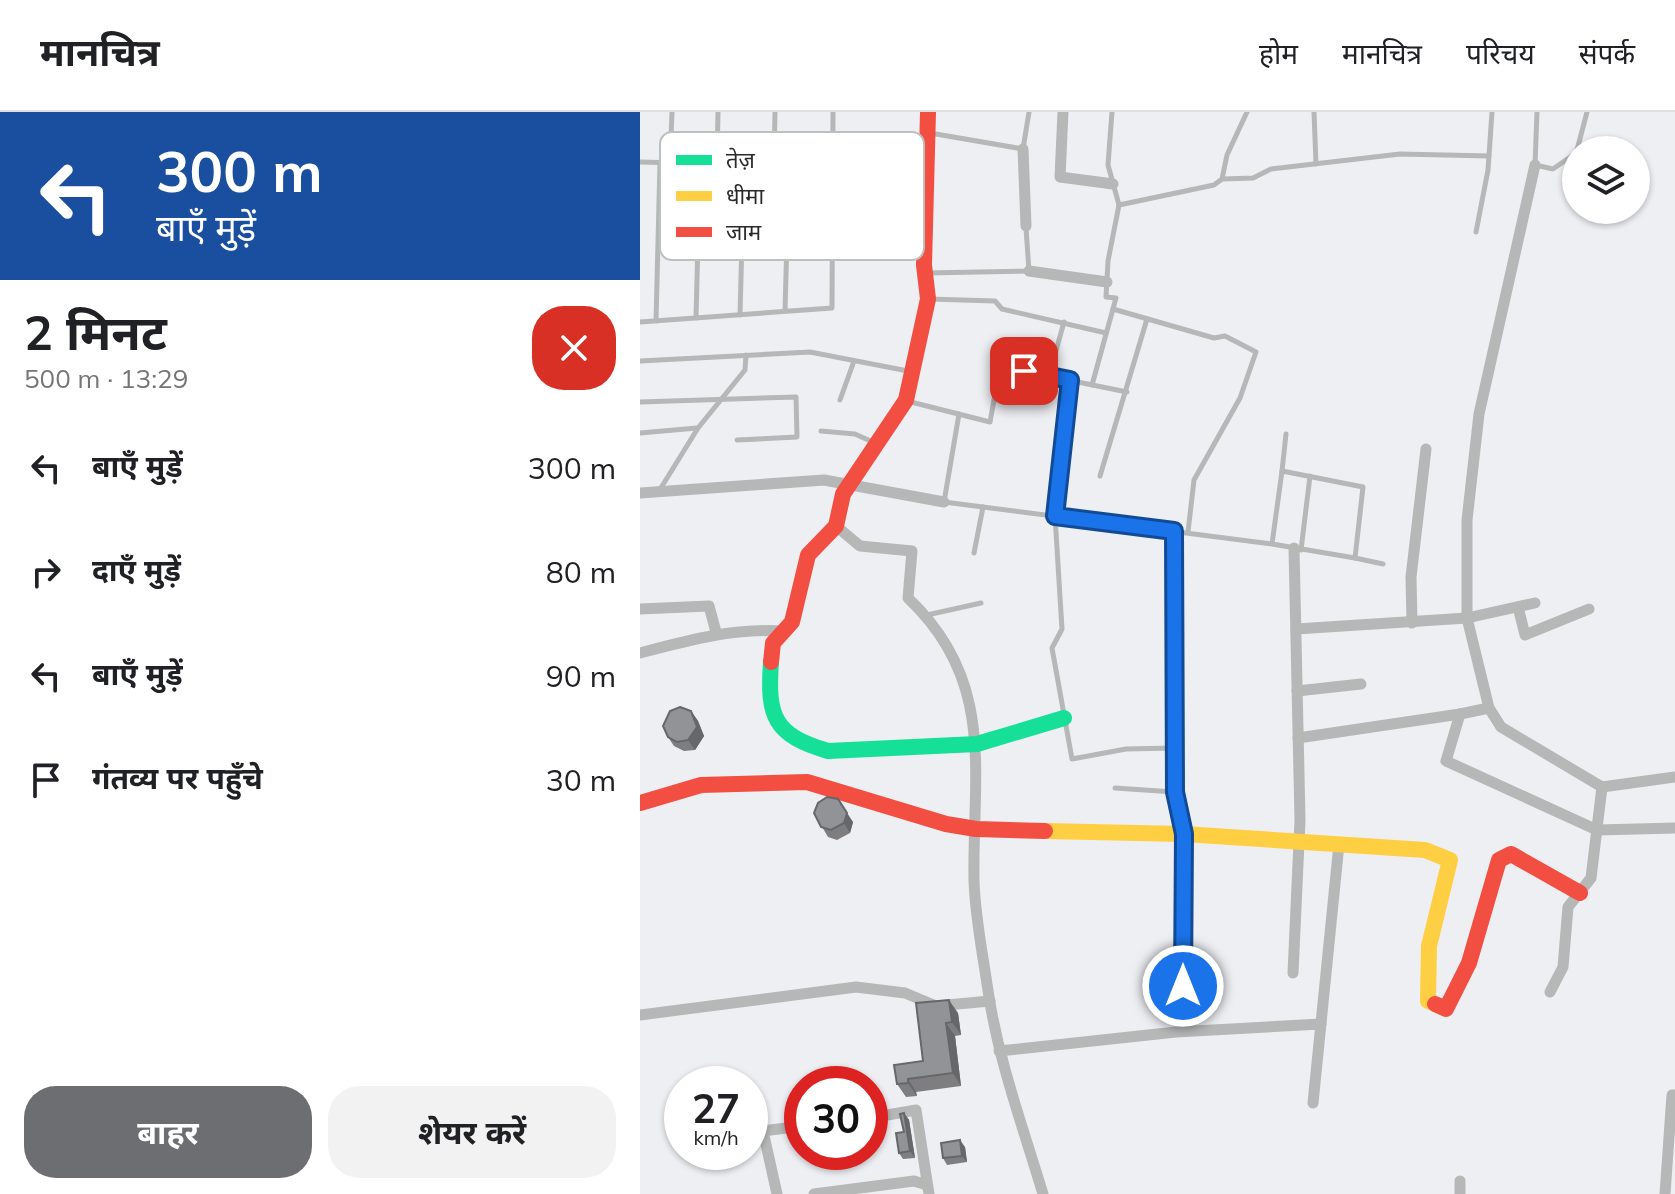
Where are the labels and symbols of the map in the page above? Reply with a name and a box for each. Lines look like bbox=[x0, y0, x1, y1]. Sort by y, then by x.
legend bbox=[660, 132, 924, 260]
text: तेज़ bbox=[726, 146, 756, 174]
text: धीमा bbox=[726, 182, 764, 210]
text: जाम bbox=[726, 218, 762, 246]
pin bbox=[990, 337, 1058, 405]
position arrow bbox=[1141, 944, 1225, 1028]
speed limit sign: 30 bbox=[784, 1066, 888, 1170]

